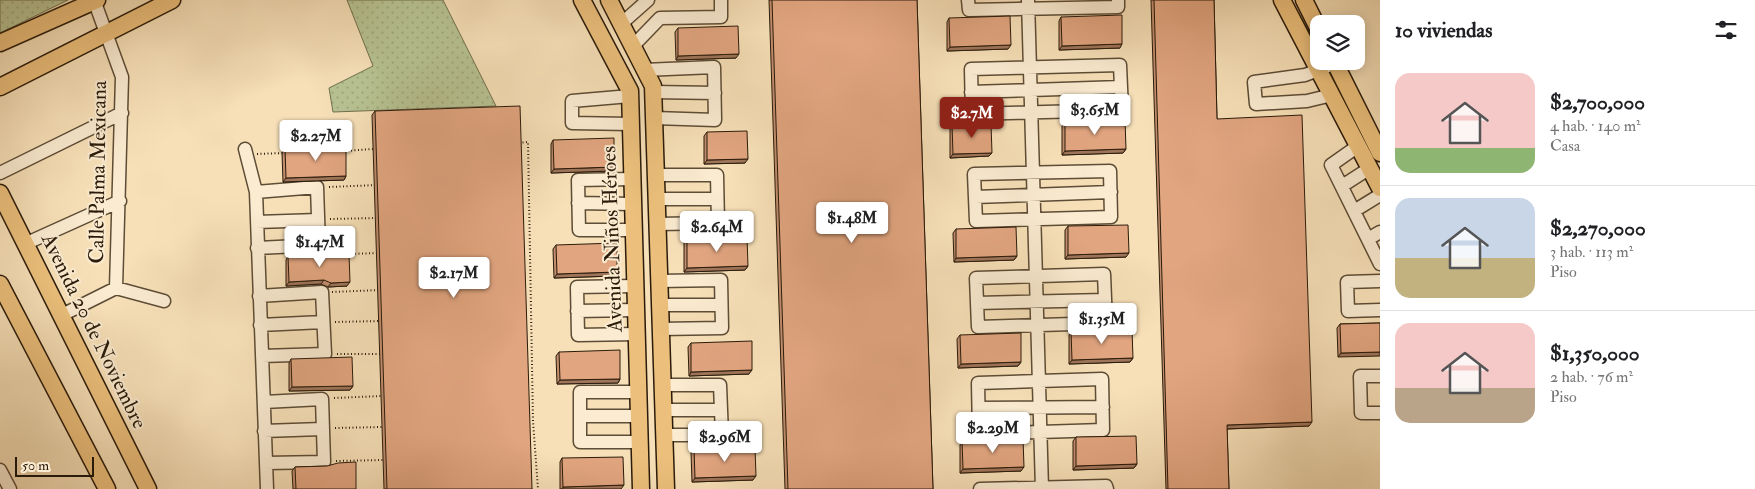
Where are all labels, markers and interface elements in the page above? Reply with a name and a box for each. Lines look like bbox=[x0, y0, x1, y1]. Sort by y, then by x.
map controls bbox=[1310, 15, 1365, 70]
button: layers bbox=[1310, 15, 1365, 70]
icon: filters bbox=[1712, 16, 1740, 44]
text: 10 viviendas bbox=[1395, 17, 1492, 44]
street label: Calle Palma Mexicana bbox=[83, 80, 113, 264]
text: $2,700,000 bbox=[1550, 89, 1645, 116]
icon: home bbox=[1435, 93, 1495, 153]
pin: $3.65M bbox=[1054, 94, 1136, 136]
pin: $2.7M bbox=[937, 96, 1007, 139]
text: $3.65M bbox=[1071, 100, 1119, 120]
text: $2.7M bbox=[951, 103, 993, 123]
text: 4 hab. · 140 m² bbox=[1550, 116, 1641, 136]
pin: $2.27M bbox=[275, 120, 357, 162]
text: $2.27M bbox=[290, 126, 342, 146]
text: Casa bbox=[1550, 136, 1580, 156]
street label: Avenida Niños Héroes bbox=[595, 145, 629, 334]
pin: $1.48M bbox=[811, 202, 893, 244]
text: $1.48M bbox=[827, 208, 877, 228]
pin: $2.64M bbox=[676, 210, 758, 253]
text: $2,270,000 bbox=[1550, 215, 1646, 242]
text: $2.64M bbox=[691, 217, 743, 237]
icon: home bbox=[1435, 218, 1495, 278]
pin: $1.47M bbox=[279, 226, 361, 268]
street label: Avenida 20 de Noviembre bbox=[35, 228, 153, 433]
text: $1.47M bbox=[295, 232, 345, 252]
text: 3 hab. · 113 m² bbox=[1550, 242, 1633, 262]
pin: $2.17M bbox=[413, 256, 495, 299]
text: Piso bbox=[1550, 262, 1577, 282]
text: $2.17M bbox=[430, 263, 478, 283]
pin: $1.35M bbox=[1061, 302, 1143, 345]
text: $1.35M bbox=[1079, 309, 1125, 329]
text: $1,350,000 bbox=[1550, 340, 1640, 367]
icon: home bbox=[1435, 343, 1495, 403]
text: 2 hab. · 76 m² bbox=[1550, 367, 1633, 387]
text: Piso bbox=[1550, 387, 1577, 407]
pin: $2.29M bbox=[952, 412, 1034, 454]
text: $2.29M bbox=[967, 418, 1019, 438]
pin: $2.96M bbox=[684, 420, 766, 463]
text: $2.96M bbox=[699, 427, 751, 447]
scale bar bbox=[15, 454, 94, 477]
text: 50 m bbox=[22, 457, 49, 474]

